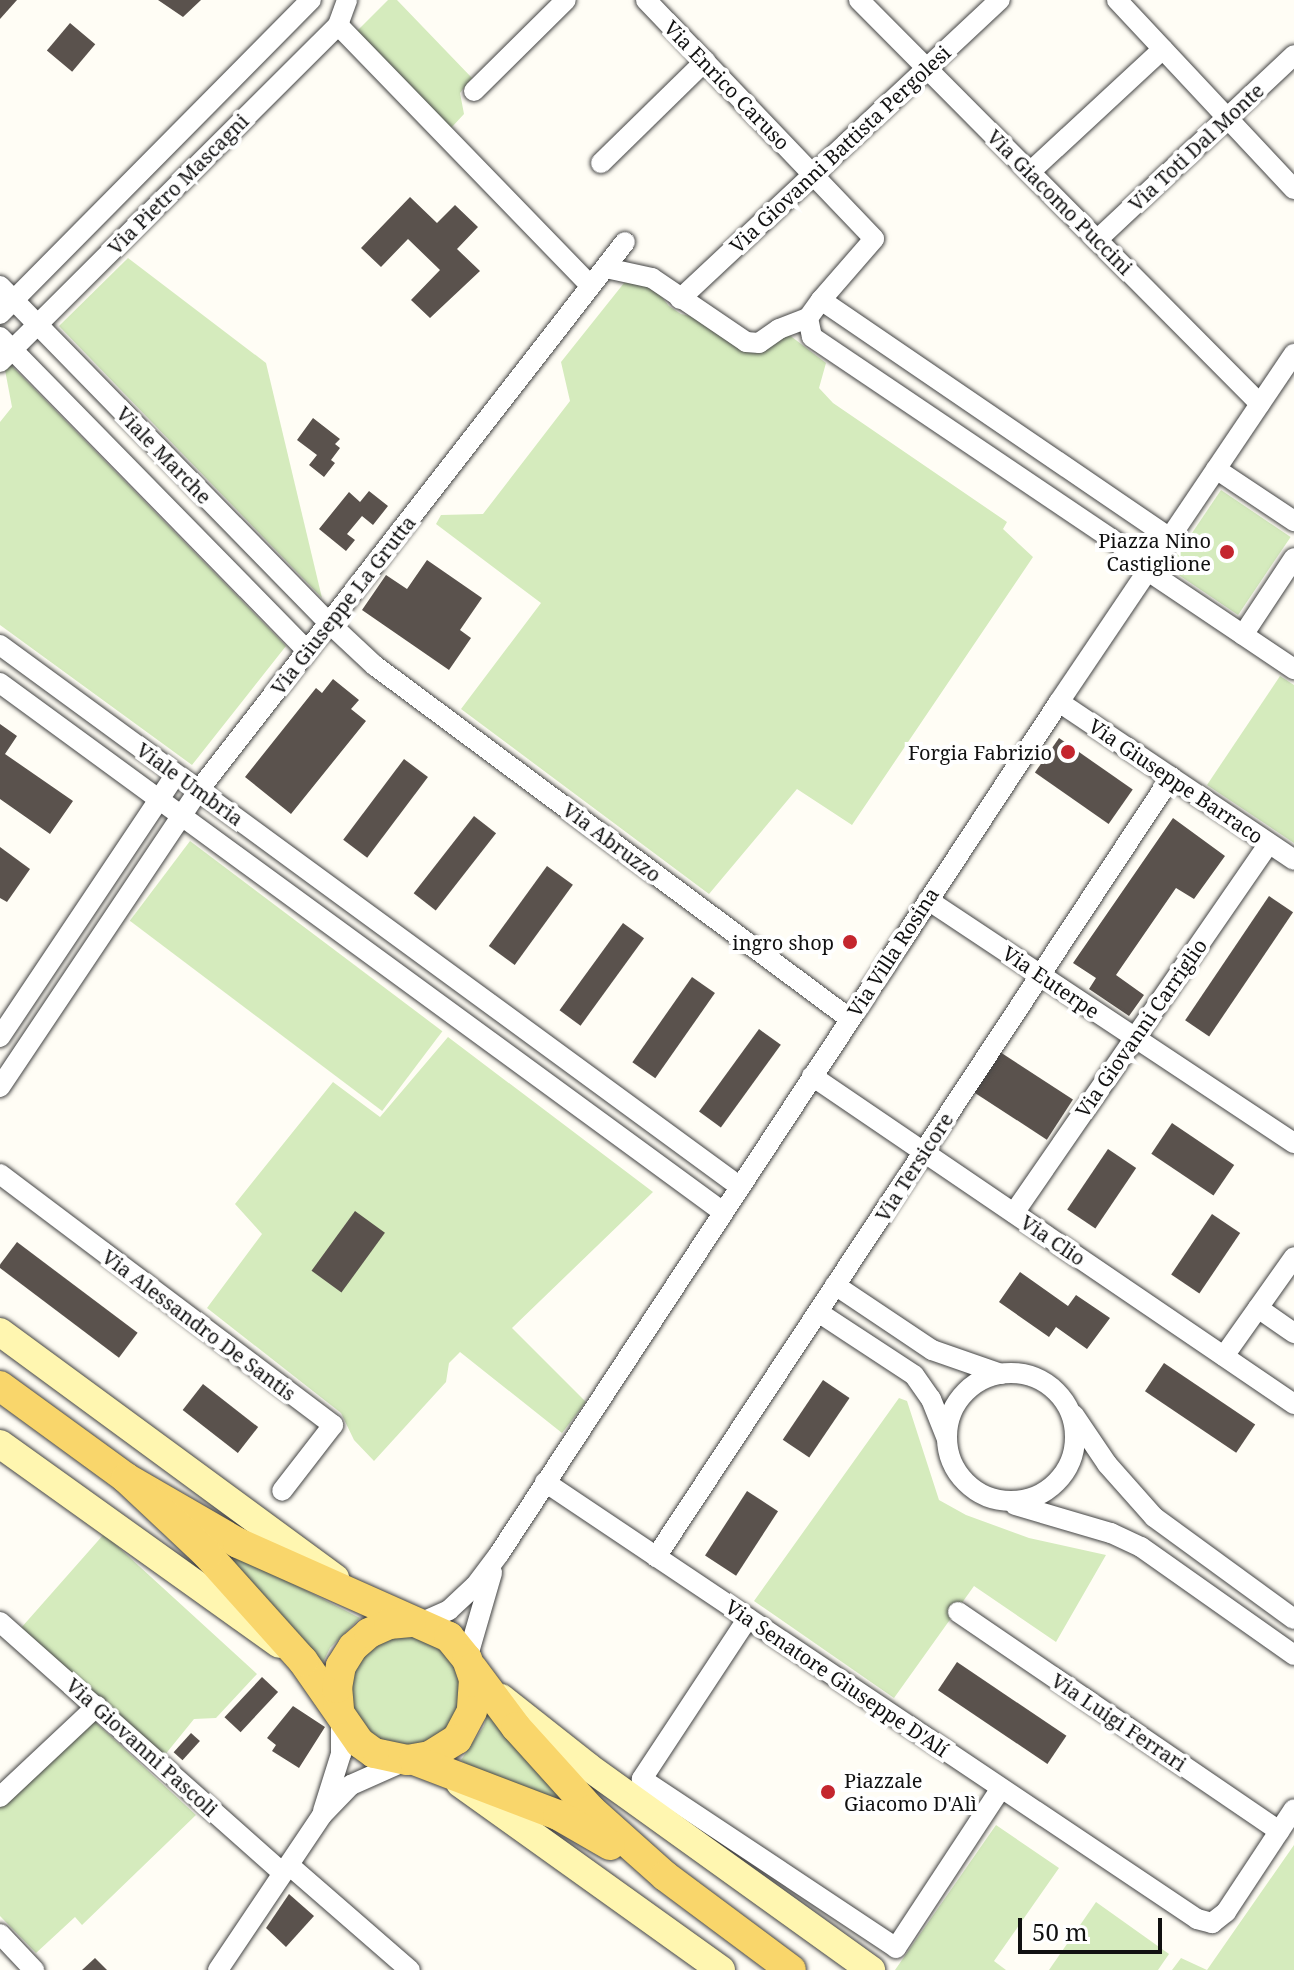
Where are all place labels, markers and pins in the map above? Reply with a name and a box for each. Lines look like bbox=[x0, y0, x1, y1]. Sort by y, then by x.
place label: Piazza Nino Castiglione bbox=[1098, 528, 1211, 575]
marker: Piazza Nino Castiglione bbox=[1218, 543, 1236, 561]
place label: Forgia Fabrizio bbox=[908, 740, 1052, 764]
marker: Forgia Fabrizio bbox=[1059, 743, 1077, 761]
place label: ingro shop bbox=[732, 930, 834, 954]
marker: ingro shop bbox=[841, 933, 859, 951]
place label: Piazzale Giacomo D'Alì bbox=[844, 1768, 977, 1815]
marker: Piazzale Giacomo D'Alì bbox=[819, 1783, 837, 1801]

